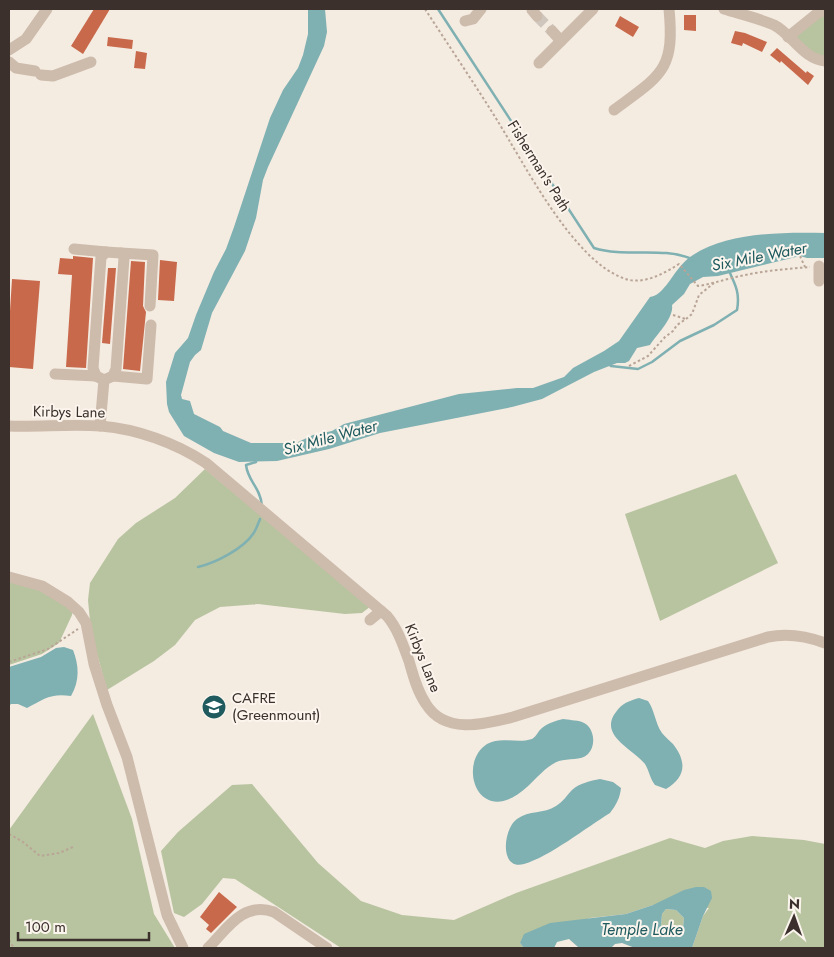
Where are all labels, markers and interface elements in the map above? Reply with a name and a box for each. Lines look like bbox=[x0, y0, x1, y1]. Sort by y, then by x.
street label: Fisherman's Path bbox=[502, 116, 576, 216]
water label: Six Mile Water bbox=[710, 236, 810, 277]
street label: Kirbys Lane bbox=[33, 400, 106, 424]
water label: Six Mile Water bbox=[281, 413, 381, 461]
street label: Kirbys Lane bbox=[399, 620, 447, 696]
place label: CAFRE (Greenmount) bbox=[232, 687, 320, 726]
school or university icon: CAFRE (Greenmount) bbox=[201, 694, 227, 720]
north arrow bbox=[769, 892, 819, 942]
text: N bbox=[789, 894, 800, 914]
scale bar bbox=[18, 910, 149, 942]
text: 100 m bbox=[25, 916, 66, 938]
water label: Temple Lake bbox=[601, 918, 683, 941]

